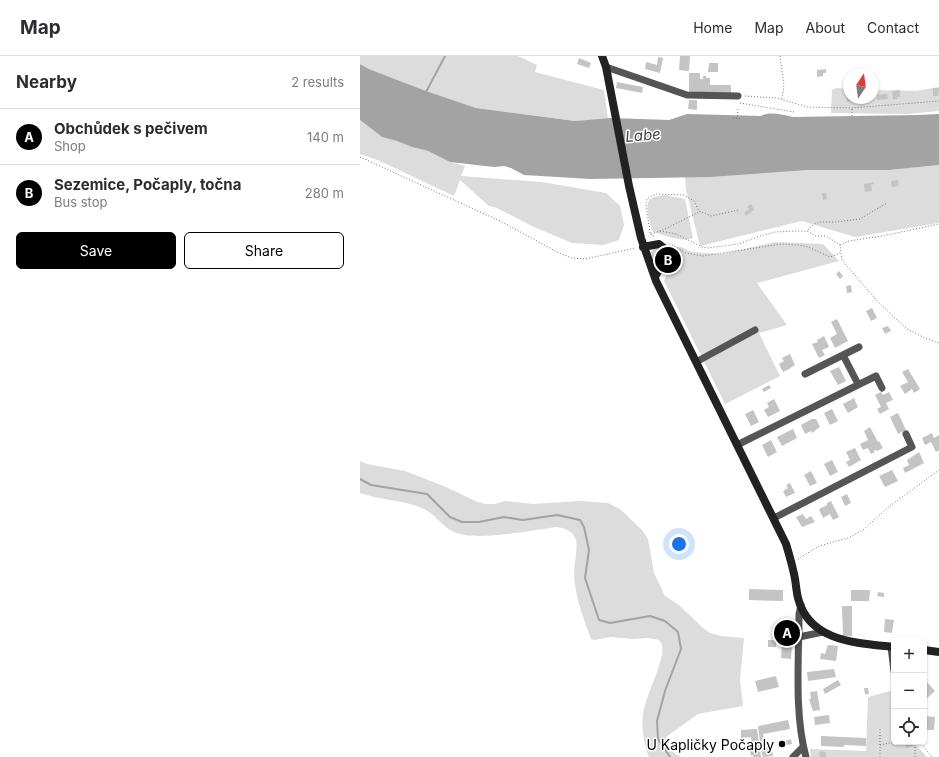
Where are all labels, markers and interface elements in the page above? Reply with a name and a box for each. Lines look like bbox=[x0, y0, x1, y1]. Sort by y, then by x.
text: Map bbox=[20, 16, 61, 39]
text: Home bbox=[693, 19, 732, 36]
text: Map bbox=[754, 19, 784, 36]
text: About bbox=[806, 19, 845, 36]
text: Contact bbox=[867, 19, 919, 36]
north arrow bbox=[843, 68, 879, 104]
text: Nearby bbox=[16, 72, 77, 92]
text: 2 results bbox=[291, 74, 344, 90]
text: Obchůdek s pečivem bbox=[54, 119, 208, 138]
water label: Labe bbox=[624, 124, 662, 146]
text: A bbox=[24, 129, 34, 145]
text: 140 m bbox=[307, 129, 344, 145]
text: Shop bbox=[54, 138, 86, 154]
text: Sezemice, Počaply, točna bbox=[54, 175, 241, 194]
text: B bbox=[25, 185, 33, 201]
text: 280 m bbox=[305, 185, 344, 201]
text: Bus stop bbox=[54, 194, 107, 210]
button: Save bbox=[16, 232, 176, 269]
button: Share bbox=[184, 232, 344, 269]
pin: B bbox=[655, 245, 681, 275]
your location bbox=[669, 534, 689, 554]
pin: A bbox=[774, 618, 800, 648]
map controls bbox=[891, 637, 927, 745]
button: + bbox=[891, 637, 927, 673]
button: − bbox=[891, 673, 927, 709]
button: locate bbox=[891, 709, 927, 745]
place label: U Kapličky Počaply bbox=[646, 736, 774, 753]
marker: U Kapličky Počaply bbox=[777, 739, 787, 749]

